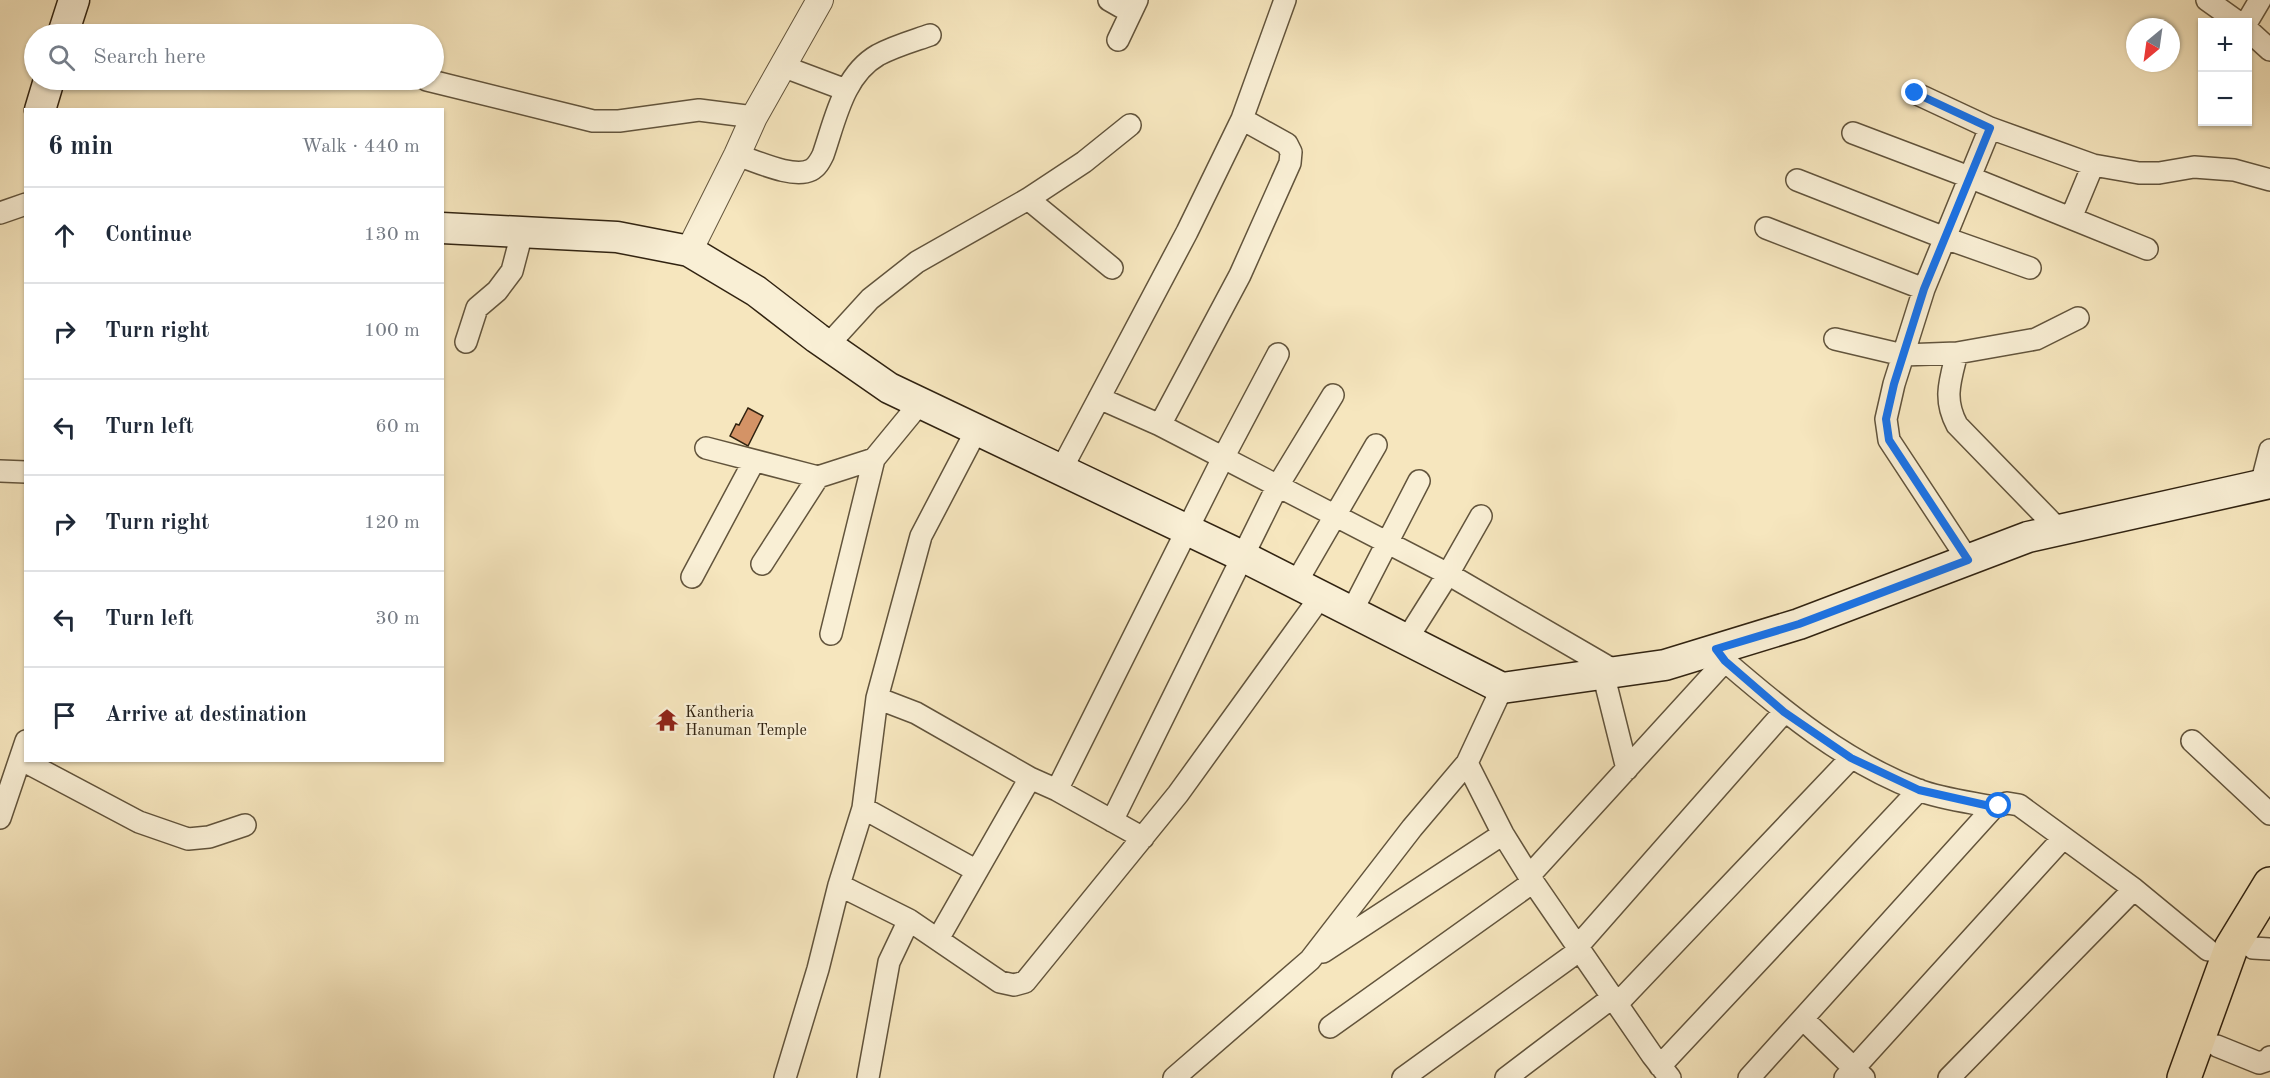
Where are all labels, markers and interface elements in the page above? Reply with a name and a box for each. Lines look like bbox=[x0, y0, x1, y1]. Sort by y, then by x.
north arrow bbox=[2126, 18, 2180, 72]
map controls bbox=[2198, 18, 2252, 126]
button: + bbox=[2198, 18, 2252, 72]
search box bbox=[24, 24, 444, 90]
icon: search bbox=[45, 41, 78, 74]
text: Search here bbox=[93, 46, 206, 68]
button: − bbox=[2198, 72, 2252, 126]
route end bbox=[1901, 79, 1927, 105]
text: 6 min bbox=[48, 134, 113, 160]
text: Walk · 440 m bbox=[301, 137, 420, 157]
icon: ahead bbox=[48, 219, 81, 252]
text: Continue bbox=[105, 224, 192, 246]
text: 130 m bbox=[364, 225, 420, 245]
icon: right bbox=[48, 315, 81, 348]
text: Turn right bbox=[105, 320, 209, 342]
text: 100 m bbox=[364, 321, 420, 341]
icon: left bbox=[48, 411, 81, 444]
text: Turn left bbox=[105, 416, 194, 438]
text: 60 m bbox=[375, 417, 420, 437]
icon: right bbox=[48, 507, 81, 540]
text: Turn right bbox=[105, 512, 209, 534]
text: 120 m bbox=[364, 513, 420, 533]
icon: left bbox=[48, 603, 81, 636]
text: Turn left bbox=[105, 608, 194, 630]
text: 30 m bbox=[375, 609, 420, 629]
icon: arrive bbox=[48, 699, 81, 732]
text: Arrive at destination bbox=[105, 704, 307, 726]
place label: Kantheria Hanuman Temple bbox=[685, 705, 807, 739]
temple icon: Kantheria Hanuman Temple bbox=[654, 707, 680, 733]
route start bbox=[1985, 792, 2011, 818]

